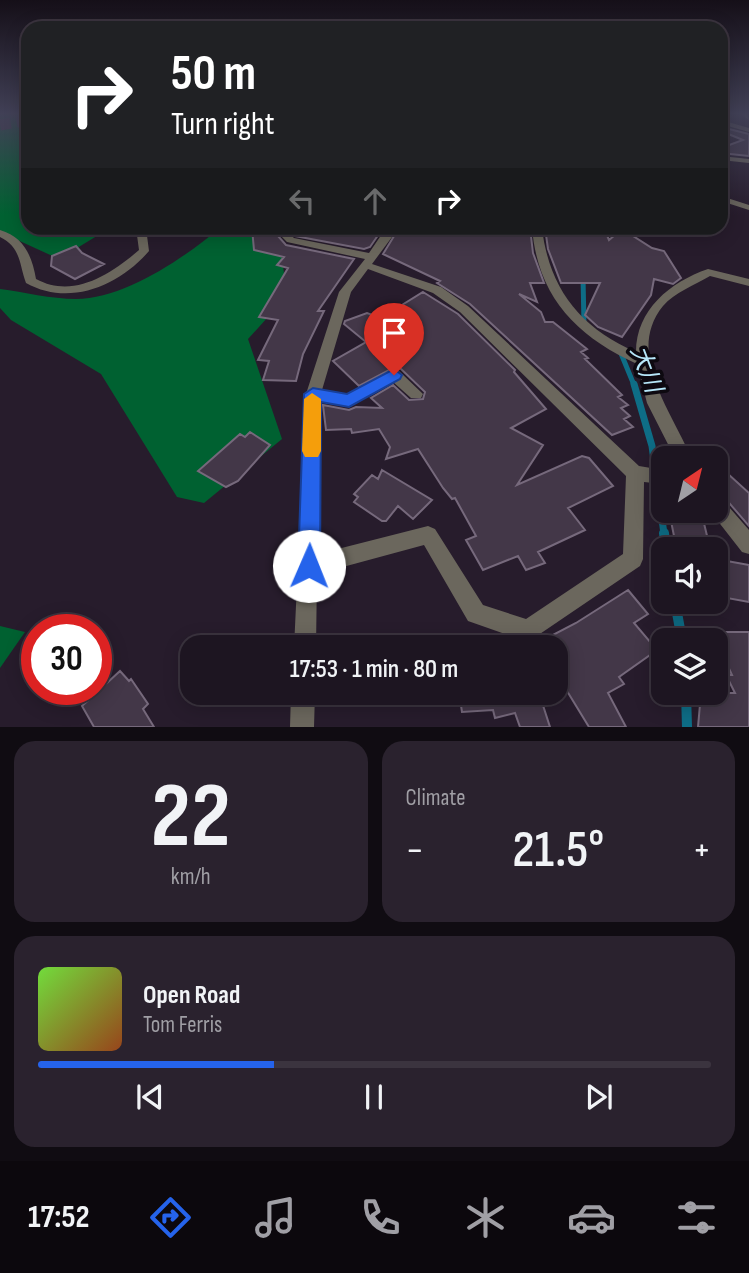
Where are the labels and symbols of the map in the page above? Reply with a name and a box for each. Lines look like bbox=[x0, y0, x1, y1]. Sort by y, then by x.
pin bbox=[364, 303, 424, 375]
water label: 大川 bbox=[624, 341, 669, 399]
north arrow bbox=[651, 446, 728, 523]
position arrow bbox=[272, 529, 346, 603]
speed limit sign: 30 bbox=[21, 614, 112, 705]

